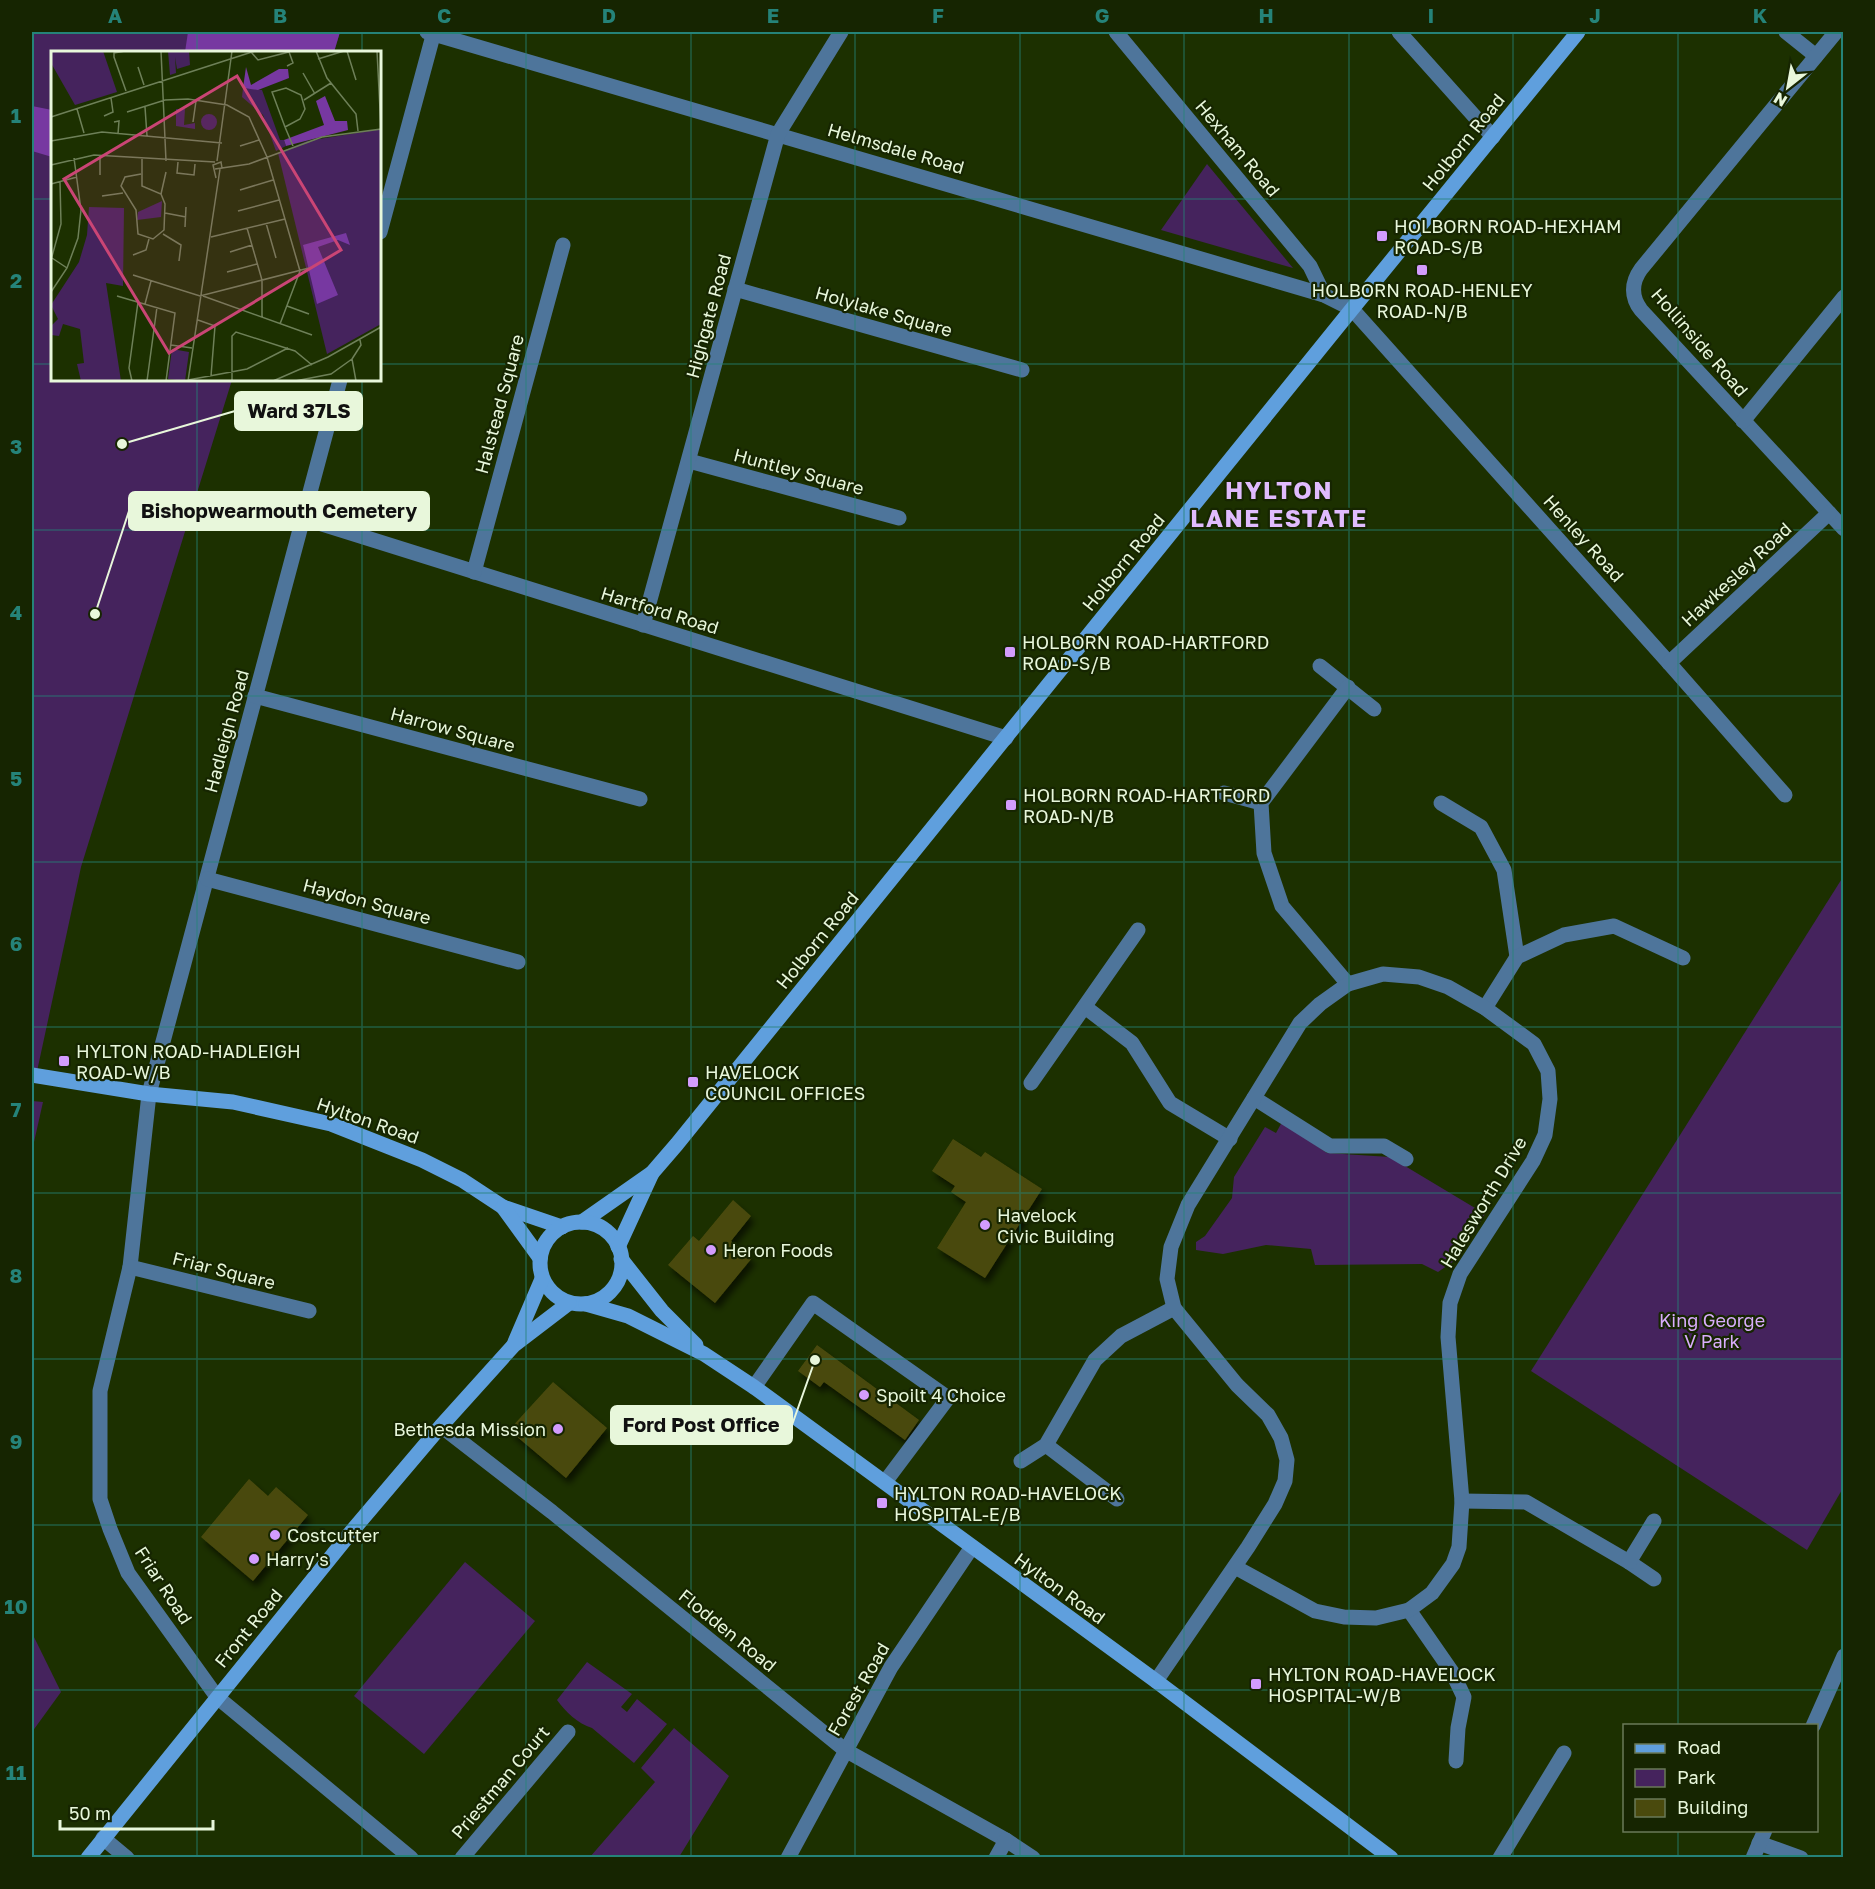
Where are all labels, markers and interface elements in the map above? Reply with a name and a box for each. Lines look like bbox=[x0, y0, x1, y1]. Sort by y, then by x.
text: A bbox=[108, 3, 122, 27]
text: B bbox=[273, 3, 287, 27]
text: C bbox=[437, 3, 451, 27]
text: D bbox=[602, 3, 616, 27]
text: E bbox=[767, 3, 779, 27]
text: F bbox=[932, 3, 944, 27]
text: G bbox=[1095, 3, 1109, 27]
text: H bbox=[1258, 3, 1274, 27]
text: I bbox=[1428, 3, 1434, 27]
text: J bbox=[1589, 3, 1601, 27]
text: K bbox=[1753, 3, 1768, 27]
inset map bbox=[51, 51, 381, 381]
north arrow bbox=[1758, 57, 1818, 117]
text: N bbox=[1770, 88, 1791, 112]
street label: Holborn Road bbox=[1417, 89, 1509, 195]
street label: Hexham Road bbox=[1191, 95, 1285, 201]
text: 1 bbox=[11, 103, 21, 127]
street label: Helmsdale Road bbox=[825, 118, 967, 178]
place label: HOLBORN ROAD-HEXHAM ROAD-S/B bbox=[1394, 215, 1621, 258]
marker: HOLBORN ROAD-HEXHAM ROAD-S/B bbox=[1375, 229, 1389, 243]
street label: Highgate Road bbox=[681, 251, 735, 381]
marker: HOLBORN ROAD-HENLEY ROAD-N/B bbox=[1415, 263, 1429, 277]
text: 2 bbox=[10, 268, 22, 292]
place label: HOLBORN ROAD-HENLEY ROAD-N/B bbox=[1312, 279, 1533, 322]
street label: Holylake Square bbox=[813, 281, 955, 341]
street label: Hollinside Road bbox=[1647, 283, 1753, 401]
street label: Halstead Square bbox=[470, 332, 528, 476]
callout: Ward 37LS bbox=[235, 392, 362, 430]
text: Ward 37LS bbox=[247, 398, 351, 422]
text: 3 bbox=[10, 434, 22, 458]
street label: Huntley Square bbox=[732, 443, 866, 499]
district label: HYLTON LANE ESTATE bbox=[1190, 475, 1368, 532]
street label: Henley Road bbox=[1539, 490, 1629, 586]
callout: Bishopwearmouth Cemetery bbox=[129, 492, 429, 530]
text: Bishopwearmouth Cemetery bbox=[141, 498, 417, 522]
street label: Holborn Road bbox=[1077, 509, 1169, 615]
street label: Hawkesley Road bbox=[1676, 517, 1796, 631]
street label: Hartford Road bbox=[598, 582, 722, 638]
text: 4 bbox=[10, 600, 22, 624]
place label: HOLBORN ROAD-HARTFORD ROAD-S/B bbox=[1022, 631, 1269, 674]
marker: HOLBORN ROAD-HARTFORD ROAD-S/B bbox=[1003, 645, 1017, 659]
street label: Hadleigh Road bbox=[199, 667, 253, 795]
street label: Harrow Square bbox=[388, 702, 518, 756]
text: 5 bbox=[10, 766, 22, 790]
place label: HOLBORN ROAD-HARTFORD ROAD-N/B bbox=[1023, 784, 1270, 827]
marker: HOLBORN ROAD-HARTFORD ROAD-N/B bbox=[1004, 798, 1018, 812]
street label: Haydon Square bbox=[301, 873, 433, 929]
street label: Holborn Road bbox=[771, 887, 863, 993]
text: 6 bbox=[10, 931, 22, 955]
place label: HYLTON ROAD-HADLEIGH ROAD-W/B bbox=[76, 1040, 301, 1083]
marker: HYLTON ROAD-HADLEIGH ROAD-W/B bbox=[57, 1054, 71, 1068]
place label: HAVELOCK COUNCIL OFFICES bbox=[705, 1061, 865, 1104]
marker: HAVELOCK COUNCIL OFFICES bbox=[686, 1075, 700, 1089]
street label: Hylton Road bbox=[314, 1092, 422, 1148]
text: 7 bbox=[11, 1097, 22, 1121]
street label: Halesworth Drive bbox=[1435, 1132, 1531, 1272]
place label: Havelock Civic Building bbox=[997, 1204, 1115, 1247]
marker: Havelock Civic Building bbox=[978, 1218, 992, 1232]
place label: Heron Foods bbox=[723, 1239, 833, 1261]
marker: Heron Foods bbox=[704, 1243, 718, 1257]
street label: Friar Square bbox=[170, 1247, 278, 1293]
text: 8 bbox=[10, 1263, 22, 1287]
park label: King George V Park bbox=[1659, 1309, 1765, 1352]
place label: Spoilt 4 Choice bbox=[876, 1384, 1006, 1406]
marker: Spoilt 4 Choice bbox=[857, 1388, 871, 1402]
callout: Ford Post Office bbox=[611, 1406, 792, 1444]
text: Ford Post Office bbox=[623, 1412, 780, 1436]
place label: Bethesda Mission bbox=[393, 1418, 546, 1440]
marker: Bethesda Mission bbox=[551, 1422, 565, 1436]
text: 9 bbox=[10, 1429, 22, 1453]
place label: HYLTON ROAD-HAVELOCK HOSPITAL-E/B bbox=[894, 1482, 1122, 1525]
marker: HYLTON ROAD-HAVELOCK HOSPITAL-E/B bbox=[875, 1496, 889, 1510]
place label: Costcutter bbox=[287, 1524, 379, 1546]
marker: Costcutter bbox=[268, 1528, 282, 1542]
street label: Friar Road bbox=[131, 1542, 197, 1628]
place label: Harry's bbox=[266, 1548, 329, 1570]
street label: Hylton Road bbox=[1010, 1548, 1110, 1628]
marker: Harry's bbox=[247, 1552, 261, 1566]
street label: Front Road bbox=[210, 1584, 286, 1672]
street label: Flodden Road bbox=[675, 1584, 781, 1676]
text: 10 bbox=[4, 1594, 28, 1618]
street label: Forest Road bbox=[822, 1638, 894, 1740]
place label: HYLTON ROAD-HAVELOCK HOSPITAL-W/B bbox=[1268, 1663, 1496, 1706]
marker: HYLTON ROAD-HAVELOCK HOSPITAL-W/B bbox=[1249, 1677, 1263, 1691]
street label: Priestman Court bbox=[446, 1721, 554, 1843]
legend bbox=[1623, 1724, 1818, 1832]
text: Road bbox=[1677, 1736, 1721, 1758]
text: 11 bbox=[6, 1760, 26, 1784]
text: Park bbox=[1677, 1766, 1716, 1788]
scale bar bbox=[60, 1793, 213, 1831]
text: Building bbox=[1677, 1796, 1748, 1818]
text: 50 m bbox=[69, 1802, 111, 1824]

